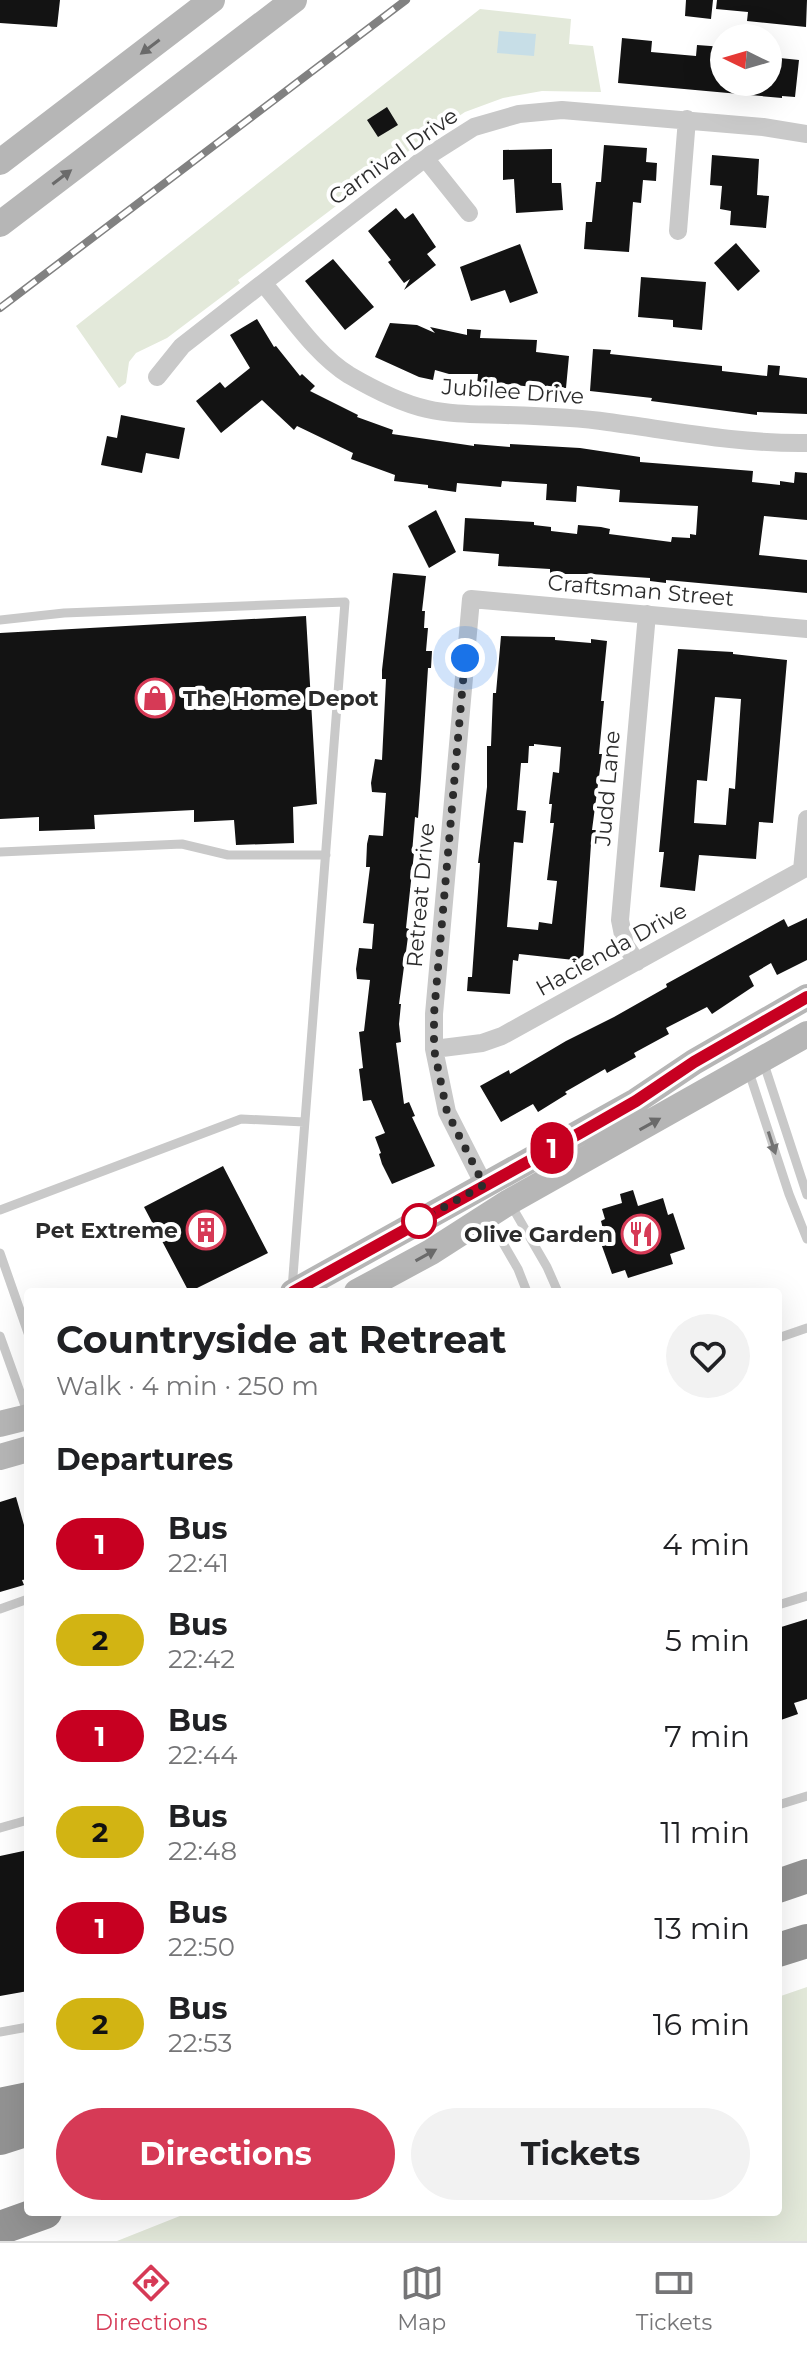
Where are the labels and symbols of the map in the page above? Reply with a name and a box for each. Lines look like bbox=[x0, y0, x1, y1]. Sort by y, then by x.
north arrow bbox=[710, 24, 782, 96]
one-way arrow bbox=[140, 39, 160, 55]
street label: Carnival Drive bbox=[323, 102, 463, 211]
one-way arrow bbox=[52, 169, 72, 185]
street label: Jubilee Drive bbox=[440, 373, 585, 410]
street label: Craftsman Street bbox=[547, 569, 735, 612]
your location bbox=[445, 638, 485, 678]
shop icon: The Home Depot bbox=[134, 677, 176, 719]
place label: The Home Depot bbox=[183, 685, 379, 712]
street label: Judd Lane bbox=[589, 729, 626, 848]
street label: Retreat Drive bbox=[401, 822, 440, 968]
street label: Hacienda Drive bbox=[531, 897, 691, 1002]
one-way arrow bbox=[639, 1117, 661, 1131]
line badge: 1 bbox=[526, 1122, 578, 1174]
one-way arrow bbox=[767, 1131, 779, 1155]
unlabelled marker bbox=[402, 1204, 436, 1238]
building icon: Pet Extreme bbox=[185, 1209, 227, 1251]
restaurant icon: Olive Garden bbox=[620, 1213, 662, 1255]
place label: Pet Extreme bbox=[35, 1217, 178, 1244]
place label: Olive Garden bbox=[464, 1221, 613, 1248]
one-way arrow bbox=[414, 1248, 437, 1262]

